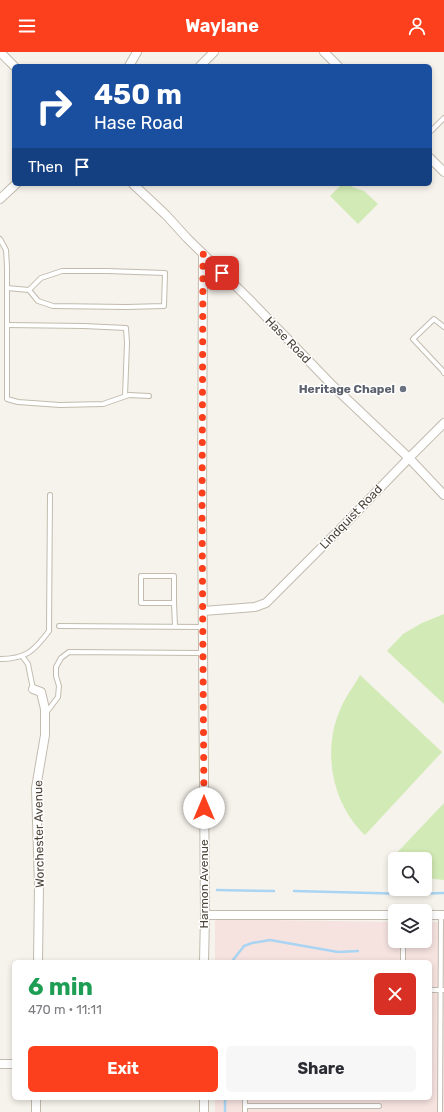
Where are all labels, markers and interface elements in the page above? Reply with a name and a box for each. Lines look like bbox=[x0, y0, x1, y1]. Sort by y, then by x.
icon: menu bbox=[16, 15, 38, 37]
text: Waylane bbox=[185, 15, 259, 37]
icon: person bbox=[406, 15, 428, 37]
text: 450 m bbox=[94, 78, 182, 111]
icon: right bbox=[28, 80, 80, 132]
text: Hase Road bbox=[94, 112, 183, 134]
icon: arrive bbox=[71, 156, 93, 178]
text: Then bbox=[28, 158, 63, 176]
pin bbox=[205, 256, 239, 290]
icon: arrive bbox=[211, 262, 233, 284]
street label: Hase Road bbox=[262, 314, 314, 366]
place label: Heritage Chapel bbox=[299, 382, 395, 396]
marker: Heritage Chapel bbox=[398, 384, 408, 394]
street label: Lindquist Road bbox=[317, 482, 385, 552]
street label: Worchester Avenue bbox=[31, 780, 47, 888]
position arrow bbox=[183, 787, 225, 829]
street label: Harmon Avenue bbox=[197, 839, 211, 929]
map controls bbox=[388, 852, 432, 948]
button: search bbox=[388, 852, 432, 896]
button: layers bbox=[388, 904, 432, 948]
text: 6 min bbox=[28, 973, 93, 1001]
button: close bbox=[374, 973, 416, 1015]
text: 470 m · 11:11 bbox=[28, 1002, 102, 1017]
button: Exit bbox=[28, 1046, 218, 1092]
button: Share bbox=[226, 1046, 416, 1092]

